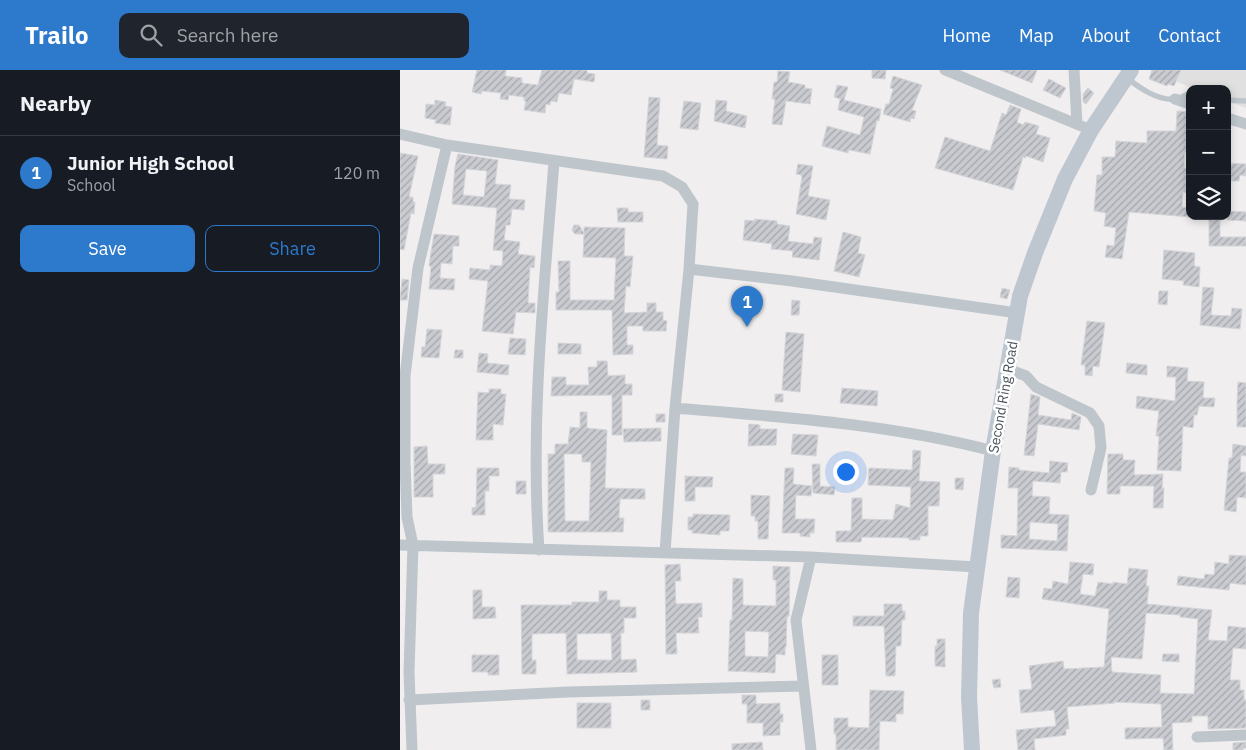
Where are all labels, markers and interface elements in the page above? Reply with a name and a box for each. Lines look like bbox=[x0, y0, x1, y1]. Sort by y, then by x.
search box bbox=[119, 13, 469, 58]
text: Trailo bbox=[25, 19, 89, 51]
icon: search bbox=[137, 21, 165, 49]
text: Search here bbox=[177, 23, 278, 47]
text: Home bbox=[943, 24, 991, 47]
text: Map bbox=[1019, 24, 1054, 47]
text: About bbox=[1082, 24, 1130, 47]
text: Contact bbox=[1158, 24, 1221, 47]
map controls bbox=[1186, 85, 1231, 220]
button: + bbox=[1186, 85, 1231, 130]
text: Nearby bbox=[20, 89, 91, 117]
button: − bbox=[1186, 130, 1231, 175]
text: Junior High School bbox=[67, 151, 234, 175]
text: 1 bbox=[31, 163, 41, 183]
text: 120 m bbox=[333, 163, 380, 183]
text: School bbox=[67, 175, 116, 195]
button: layers bbox=[1186, 175, 1231, 220]
button: Save bbox=[20, 225, 195, 272]
button: Share bbox=[205, 225, 380, 272]
pin: 1 bbox=[731, 286, 763, 327]
street label: Second Ring Road bbox=[984, 340, 1022, 454]
your location bbox=[833, 459, 859, 485]

